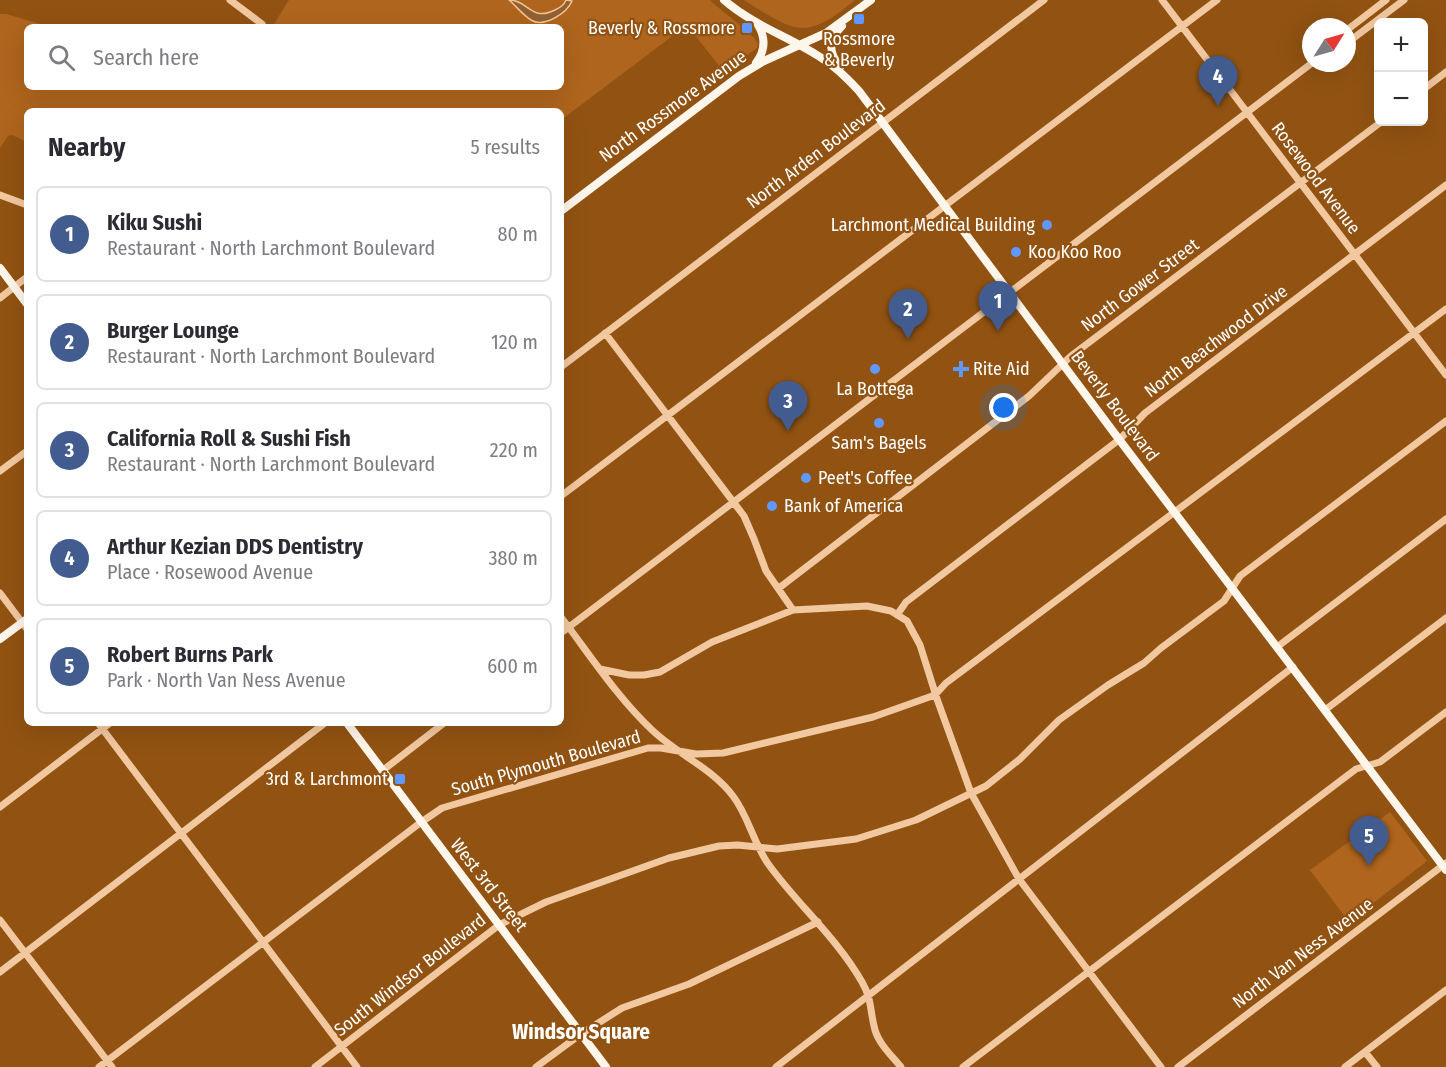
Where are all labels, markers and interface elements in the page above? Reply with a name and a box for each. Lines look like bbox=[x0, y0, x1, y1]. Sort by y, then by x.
marker: Rossmore & Beverly bbox=[852, 12, 866, 26]
place label: Beverly & Rossmore bbox=[588, 17, 735, 39]
north arrow bbox=[1302, 18, 1356, 72]
map controls bbox=[1374, 18, 1428, 126]
button: + bbox=[1374, 18, 1428, 72]
marker: Beverly & Rossmore bbox=[740, 21, 754, 35]
search box bbox=[24, 24, 564, 90]
place label: Rossmore & Beverly bbox=[823, 28, 895, 71]
icon: search bbox=[45, 41, 78, 74]
text: Search here bbox=[93, 44, 199, 71]
street label: North Rossmore Avenue bbox=[595, 45, 751, 167]
pin: 4 bbox=[1198, 57, 1238, 106]
button: − bbox=[1374, 72, 1428, 126]
street label: North Arden Boulevard bbox=[742, 95, 890, 213]
street label: Rosewood Avenue bbox=[1267, 118, 1365, 238]
text: Nearby bbox=[48, 132, 125, 163]
text: 5 results bbox=[470, 135, 540, 159]
text: Kiku Sushi bbox=[107, 209, 202, 236]
place label: Larchmont Medical Building bbox=[831, 214, 1036, 236]
marker: Larchmont Medical Building bbox=[1040, 218, 1054, 232]
text: 1 bbox=[65, 222, 74, 246]
text: 80 m bbox=[498, 222, 538, 246]
street label: North Gower Street bbox=[1077, 234, 1203, 336]
text: Restaurant · North Larchmont Boulevard bbox=[107, 236, 435, 260]
place label: Koo Koo Roo bbox=[1028, 241, 1121, 263]
marker: Koo Koo Roo bbox=[1009, 245, 1023, 259]
street label: North Beachwood Drive bbox=[1140, 280, 1292, 402]
pin: 1 bbox=[978, 282, 1018, 331]
pin: 2 bbox=[888, 290, 928, 339]
text: Burger Lounge bbox=[107, 317, 239, 344]
text: 2 bbox=[65, 330, 74, 354]
text: 120 m bbox=[491, 330, 538, 354]
text: Restaurant · North Larchmont Boulevard bbox=[107, 344, 435, 368]
street label: Beverly Boulevard bbox=[1066, 346, 1164, 466]
place label: Rite Aid bbox=[973, 358, 1030, 380]
marker: La Bottega bbox=[868, 362, 882, 376]
marker: Rite Aid bbox=[954, 362, 968, 376]
place label: La Bottega bbox=[836, 378, 914, 400]
pin: 3 bbox=[768, 382, 808, 431]
your location bbox=[989, 393, 1018, 422]
marker: Sam's Bagels bbox=[872, 416, 886, 430]
text: California Roll & Sushi Fish bbox=[107, 425, 351, 452]
place label: Sam's Bagels bbox=[832, 432, 927, 454]
text: 3 bbox=[65, 438, 74, 462]
text: 220 m bbox=[490, 438, 538, 462]
text: Restaurant · North Larchmont Boulevard bbox=[107, 452, 435, 476]
place label: Peet's Coffee bbox=[818, 467, 913, 489]
marker: Peet's Coffee bbox=[799, 471, 813, 485]
place label: Bank of America bbox=[784, 495, 904, 517]
marker: Bank of America bbox=[765, 499, 779, 513]
text: Arthur Kezian DDS Dentistry bbox=[107, 533, 363, 560]
text: 4 bbox=[64, 546, 75, 570]
text: 380 m bbox=[488, 546, 538, 570]
text: Place · Rosewood Avenue bbox=[107, 560, 313, 584]
text: Robert Burns Park bbox=[107, 641, 273, 668]
text: 5 bbox=[65, 654, 74, 678]
text: 600 m bbox=[487, 654, 538, 678]
text: Park · North Van Ness Avenue bbox=[107, 668, 346, 692]
street label: South Plymouth Boulevard bbox=[449, 725, 643, 801]
place label: 3rd & Larchmont bbox=[266, 768, 388, 790]
marker: 3rd & Larchmont bbox=[393, 772, 407, 786]
pin: 5 bbox=[1350, 816, 1388, 866]
street label: West 3rd Street bbox=[446, 834, 532, 936]
street label: North Van Ness Avenue bbox=[1228, 893, 1378, 1013]
street label: South Windsor Boulevard bbox=[330, 909, 490, 1041]
district label: Windsor Square bbox=[512, 1019, 650, 1045]

